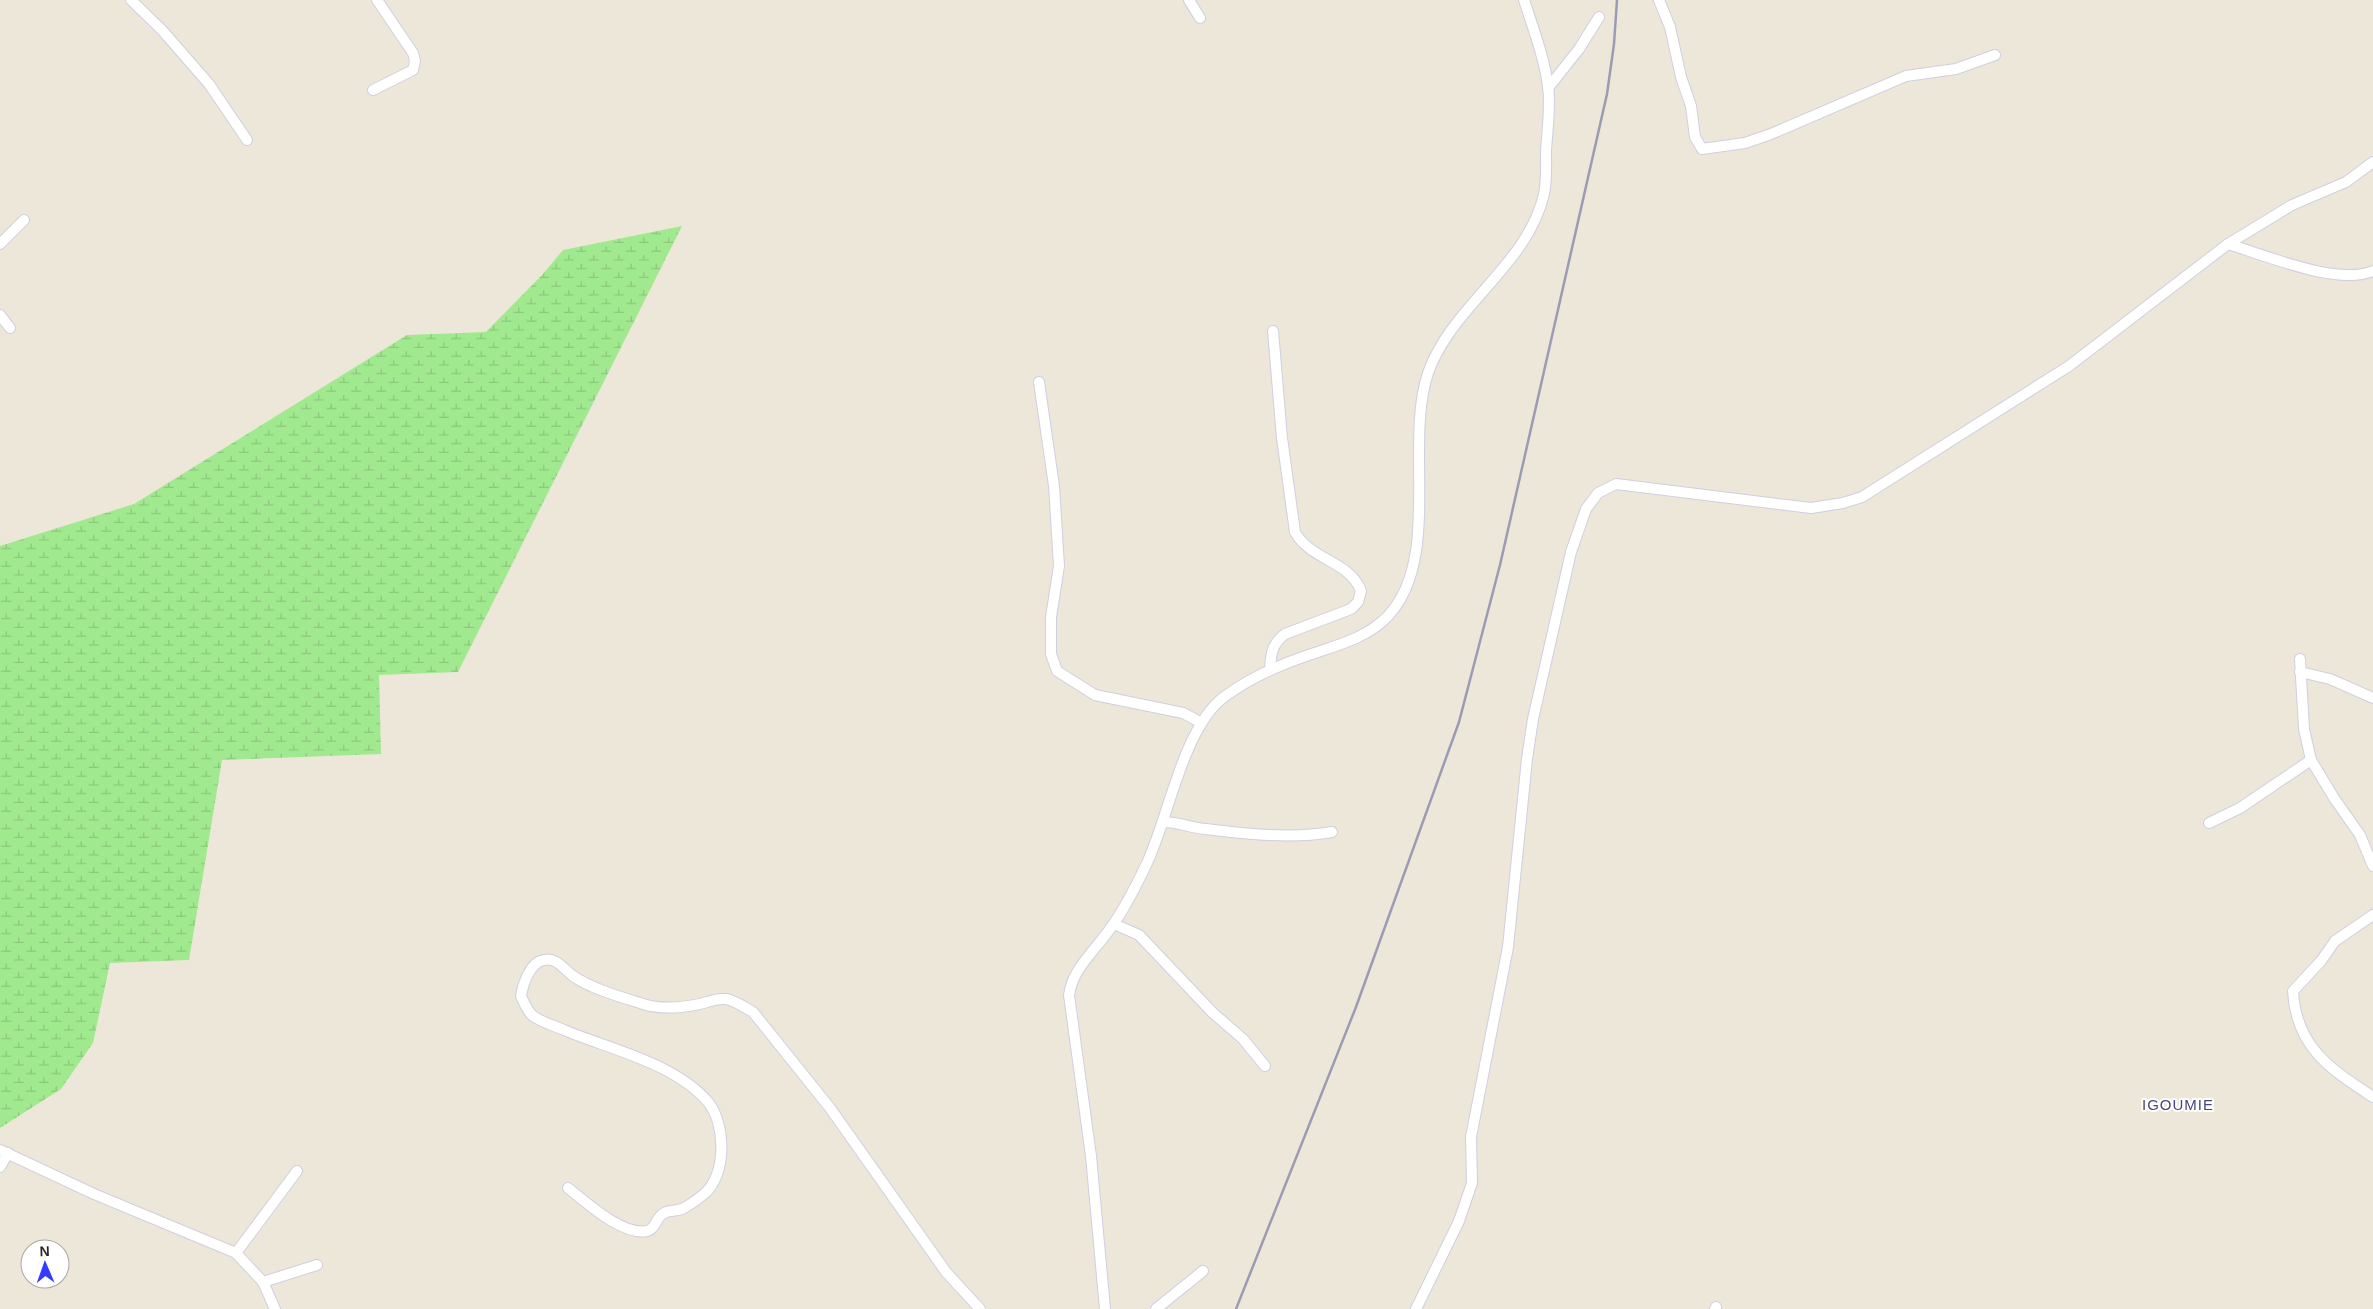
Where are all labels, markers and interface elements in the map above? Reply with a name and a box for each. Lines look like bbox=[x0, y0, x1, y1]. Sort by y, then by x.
district label: IGOUMIE bbox=[2142, 1096, 2214, 1113]
north arrow bbox=[20, 1239, 70, 1289]
text: N bbox=[39, 1243, 50, 1259]

